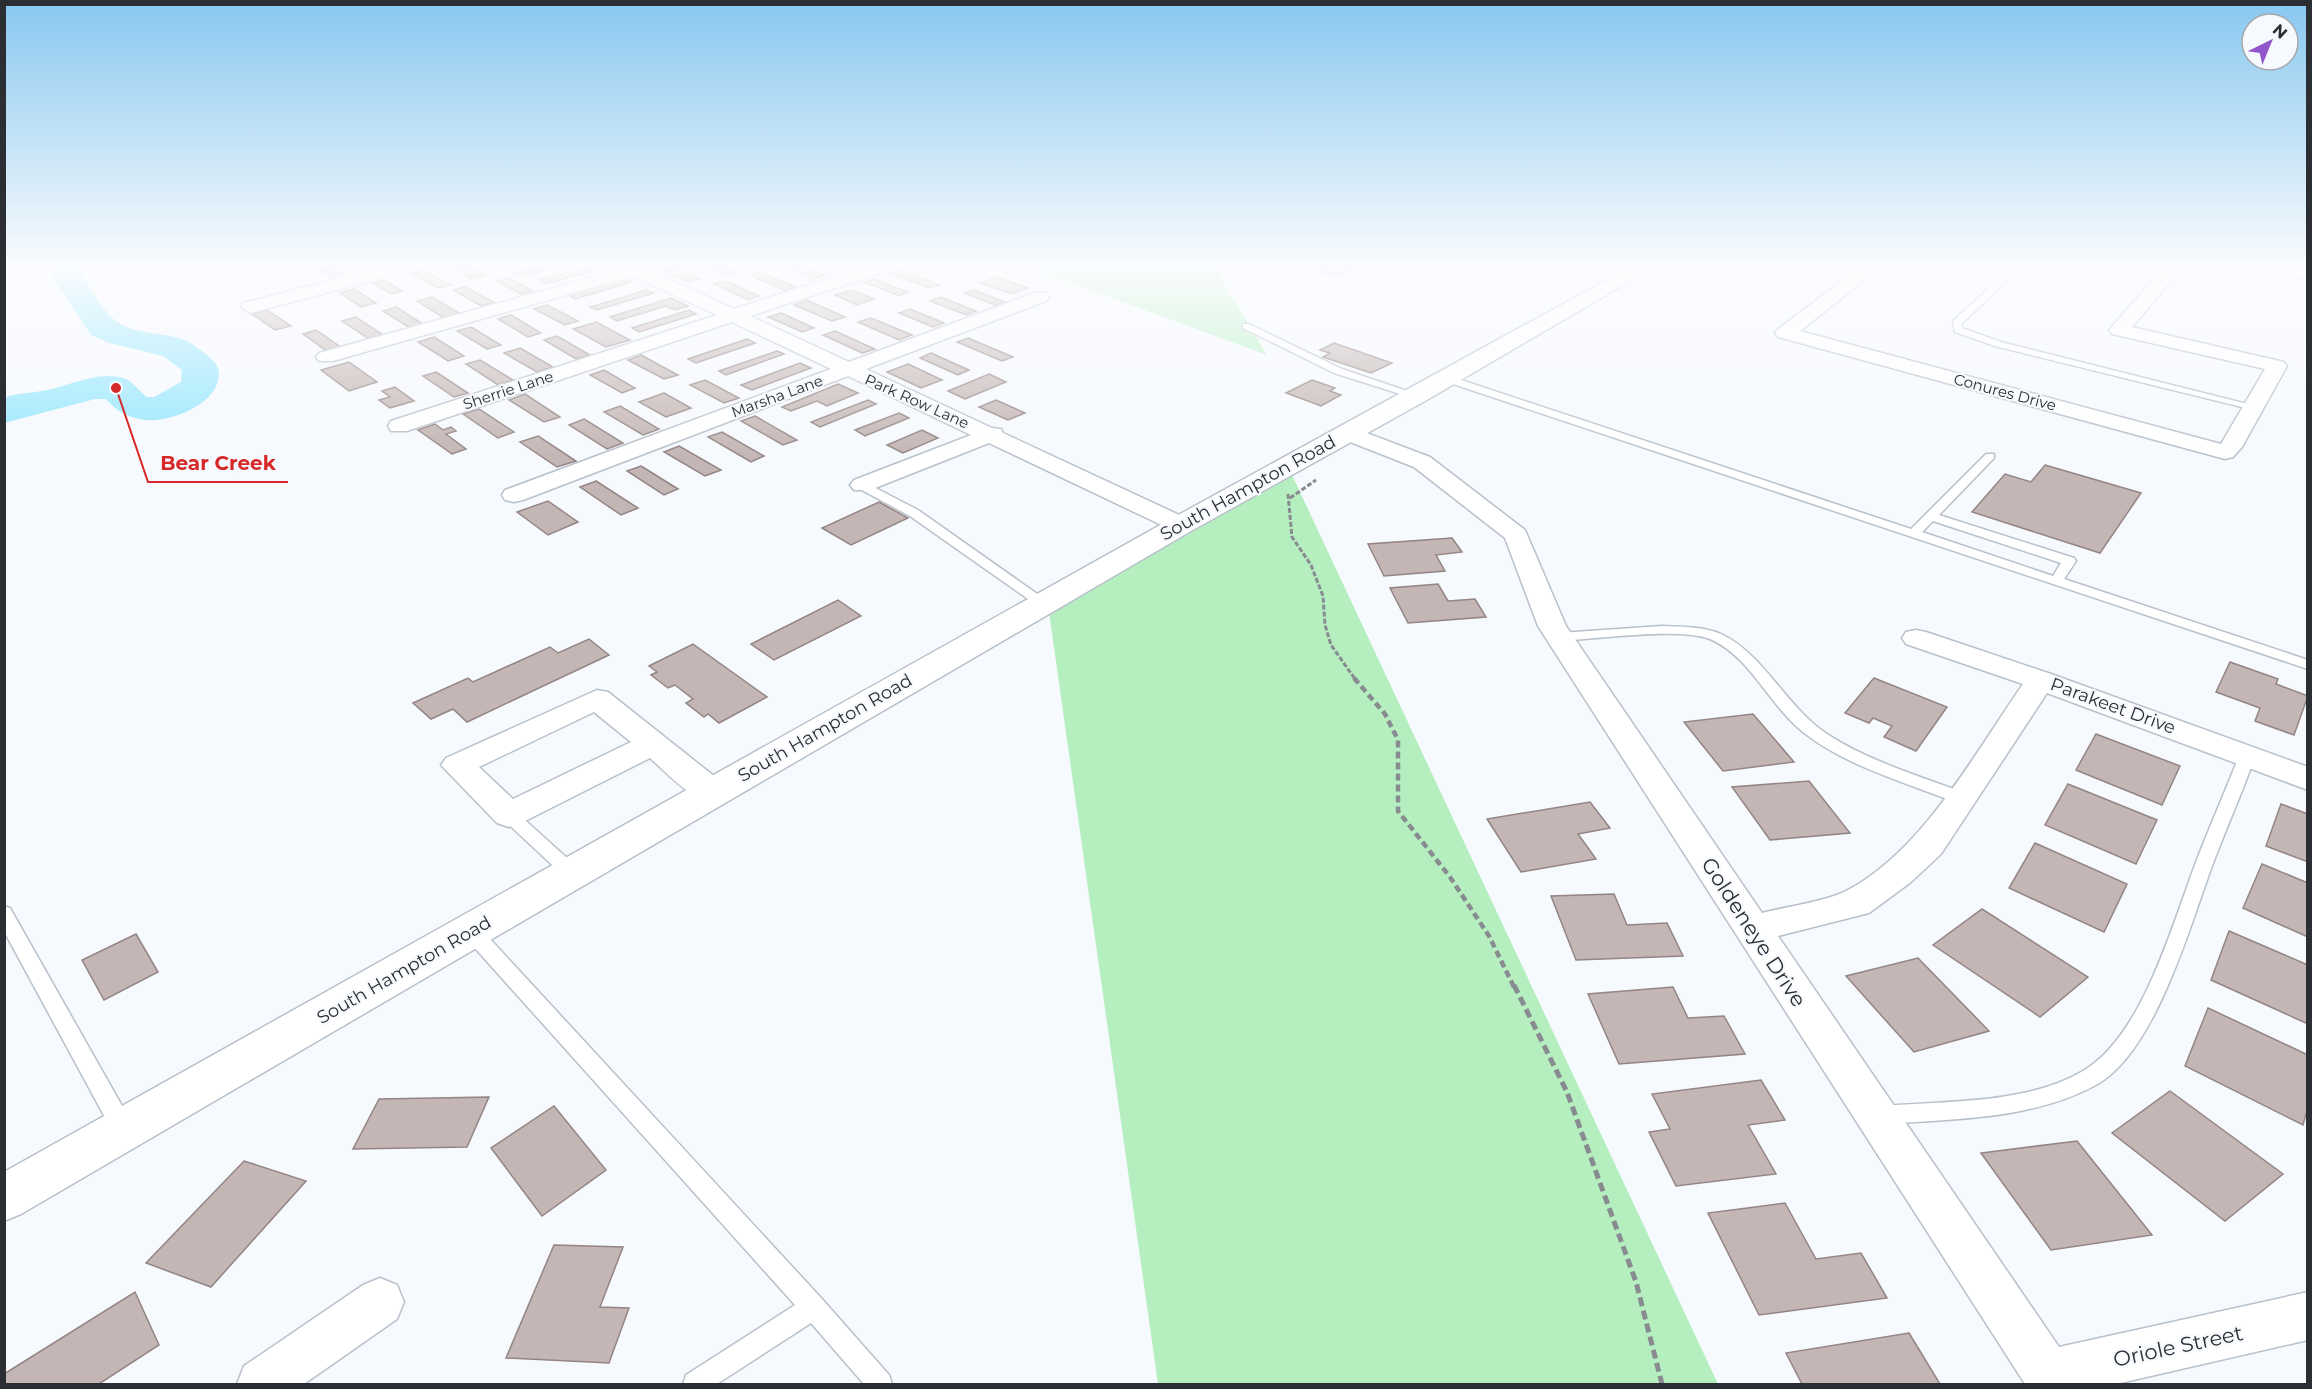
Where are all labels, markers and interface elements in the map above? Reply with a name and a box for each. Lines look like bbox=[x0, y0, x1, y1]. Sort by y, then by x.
north arrow bbox=[2240, 12, 2300, 72]
text: N bbox=[2269, 20, 2291, 43]
street label: Sherrie Lane bbox=[460, 366, 556, 414]
street label: Park Row Lane bbox=[862, 369, 972, 433]
street label: Conures Drive bbox=[1952, 369, 2058, 415]
street label: Marsha Lane bbox=[729, 371, 825, 421]
street label: South Hampton Road bbox=[1156, 431, 1340, 545]
callout: Bear Creek bbox=[148, 444, 288, 482]
text: Bear Creek bbox=[160, 451, 277, 475]
street label: South Hampton Road bbox=[734, 669, 916, 787]
street label: Parakeet Drive bbox=[2047, 673, 2179, 739]
street label: Goldeneye Drive bbox=[1696, 853, 1812, 1011]
street label: South Hampton Road bbox=[313, 911, 495, 1029]
street label: Oriole Street bbox=[2111, 1320, 2245, 1372]

